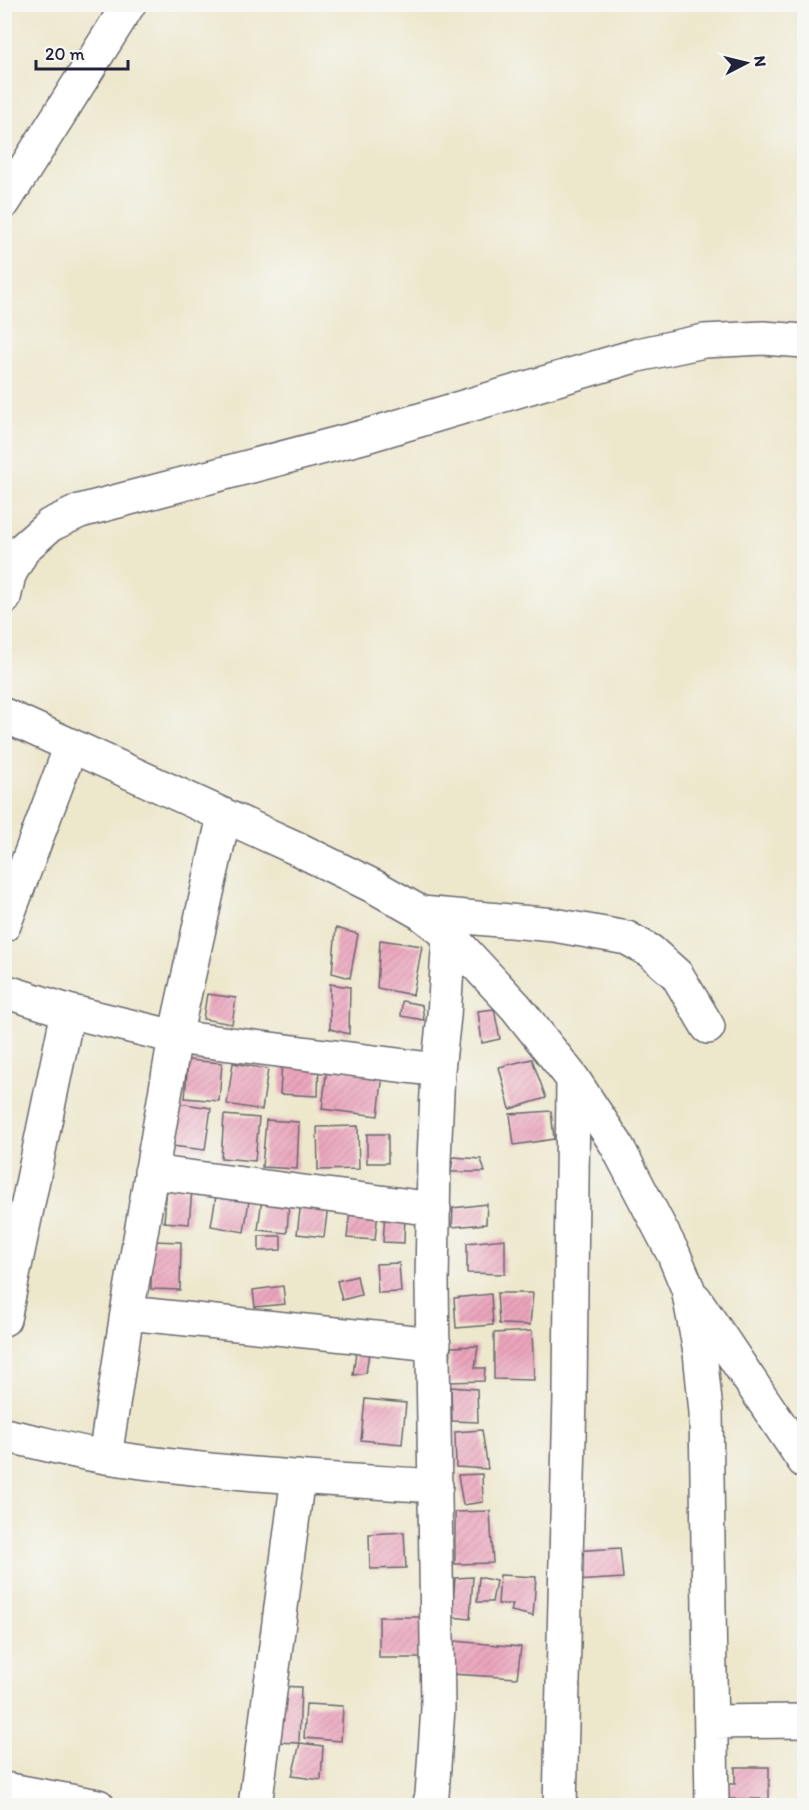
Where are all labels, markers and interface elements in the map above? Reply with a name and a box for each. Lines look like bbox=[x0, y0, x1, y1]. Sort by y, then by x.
scale bar bbox=[36, 33, 128, 71]
north arrow bbox=[716, 33, 776, 93]
text: 20 m bbox=[45, 43, 85, 65]
text: N bbox=[750, 55, 770, 68]

